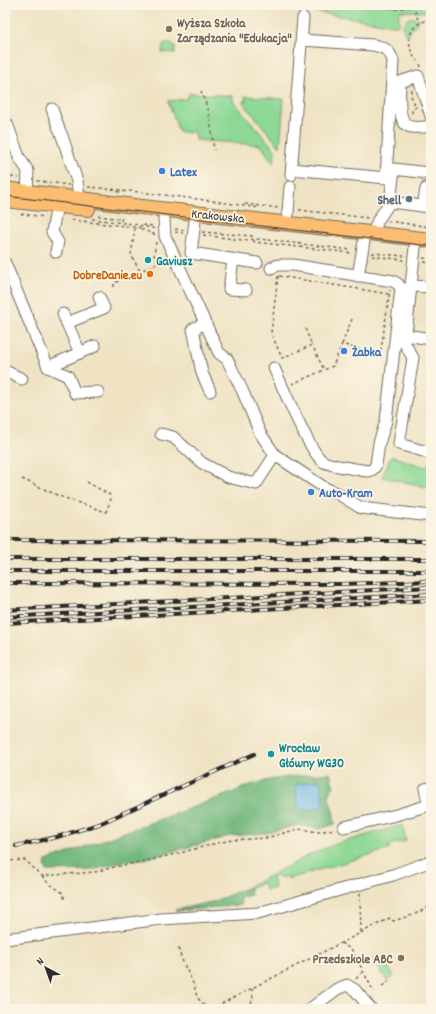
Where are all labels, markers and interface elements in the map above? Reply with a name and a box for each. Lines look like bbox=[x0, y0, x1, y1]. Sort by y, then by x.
place label: Wyższa Szkoła Zarządzania "Edukacja" bbox=[177, 15, 292, 49]
marker: Wyższa Szkoła Zarządzania "Edukacja" bbox=[164, 24, 174, 34]
place label: Latex bbox=[170, 164, 197, 183]
marker: Latex bbox=[157, 166, 167, 176]
place label: Shell bbox=[377, 192, 402, 211]
marker: Shell bbox=[404, 194, 414, 204]
street label: Krakowska bbox=[190, 205, 246, 230]
place label: Gaviusz bbox=[156, 253, 194, 272]
marker: Gaviusz bbox=[143, 255, 153, 265]
place label: DobreDanie.eu bbox=[73, 267, 142, 286]
marker: DobreDanie.eu bbox=[145, 269, 155, 279]
place label: Żabka bbox=[352, 344, 382, 363]
marker: Żabka bbox=[339, 346, 349, 356]
place label: Auto-Kram bbox=[319, 485, 373, 504]
marker: Auto-Kram bbox=[306, 487, 316, 497]
place label: Wrocław Główny WG30 bbox=[279, 740, 344, 774]
marker: Wrocław Główny WG30 bbox=[266, 749, 276, 759]
north arrow bbox=[26, 948, 66, 988]
place label: Przedszkole ABC bbox=[313, 951, 394, 970]
marker: Przedszkole ABC bbox=[396, 953, 406, 963]
text: N bbox=[33, 954, 48, 970]

